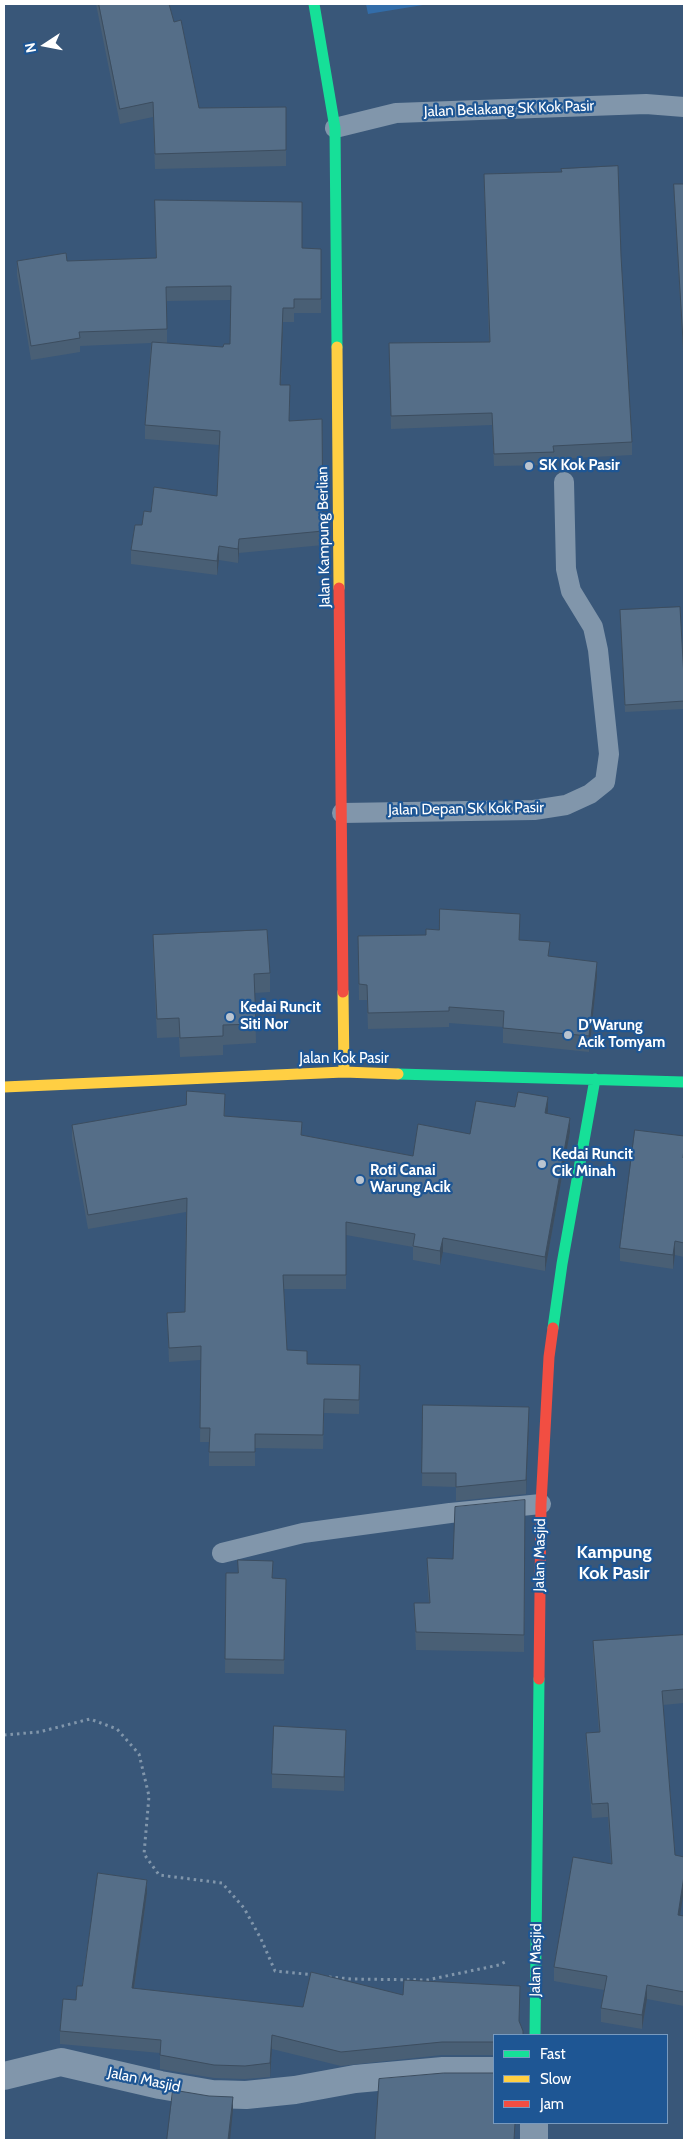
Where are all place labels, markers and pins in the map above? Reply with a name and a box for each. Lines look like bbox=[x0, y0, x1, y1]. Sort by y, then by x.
place label: SK Kok Pasir bbox=[539, 457, 620, 475]
marker: SK Kok Pasir bbox=[523, 460, 535, 472]
place label: Kedai Runcit Siti Nor bbox=[240, 999, 321, 1034]
marker: Kedai Runcit Siti Nor bbox=[224, 1011, 236, 1023]
place label: D’Warung Acik Tomyam bbox=[578, 1017, 665, 1052]
marker: D’Warung Acik Tomyam bbox=[562, 1029, 574, 1041]
place label: Kedai Runcit Cik Minah bbox=[552, 1146, 633, 1181]
marker: Kedai Runcit Cik Minah bbox=[536, 1158, 548, 1170]
place label: Roti Canai Warung Acik bbox=[370, 1162, 451, 1197]
marker: Roti Canai Warung Acik bbox=[354, 1174, 366, 1186]

